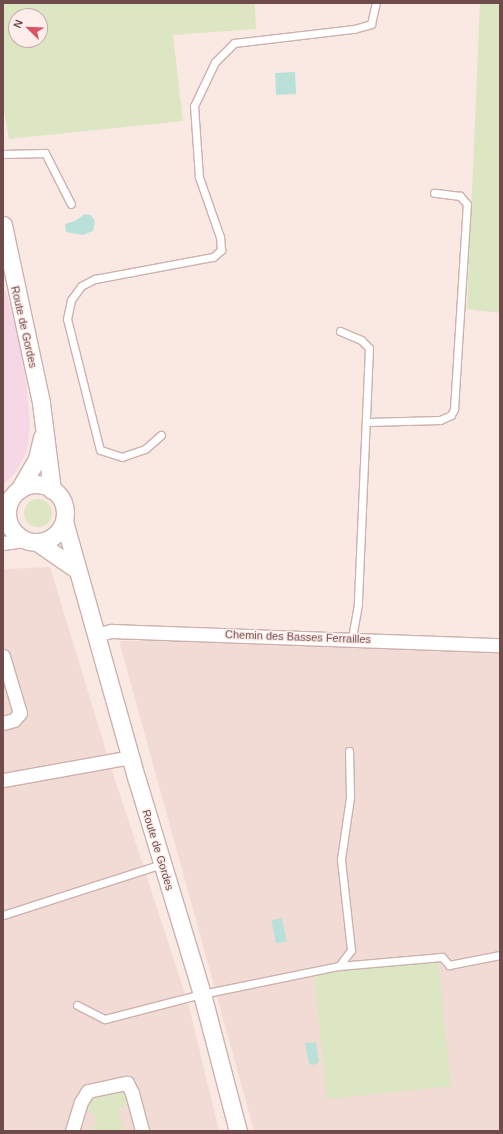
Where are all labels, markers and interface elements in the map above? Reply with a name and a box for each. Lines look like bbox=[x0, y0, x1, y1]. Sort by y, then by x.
north arrow bbox=[8, 8, 48, 48]
text: N bbox=[11, 18, 25, 30]
street label: Route de Gordes bbox=[8, 285, 40, 369]
street label: Chemin des Basses Ferrailles bbox=[225, 628, 371, 646]
street label: Route de Gordes bbox=[139, 808, 177, 892]

